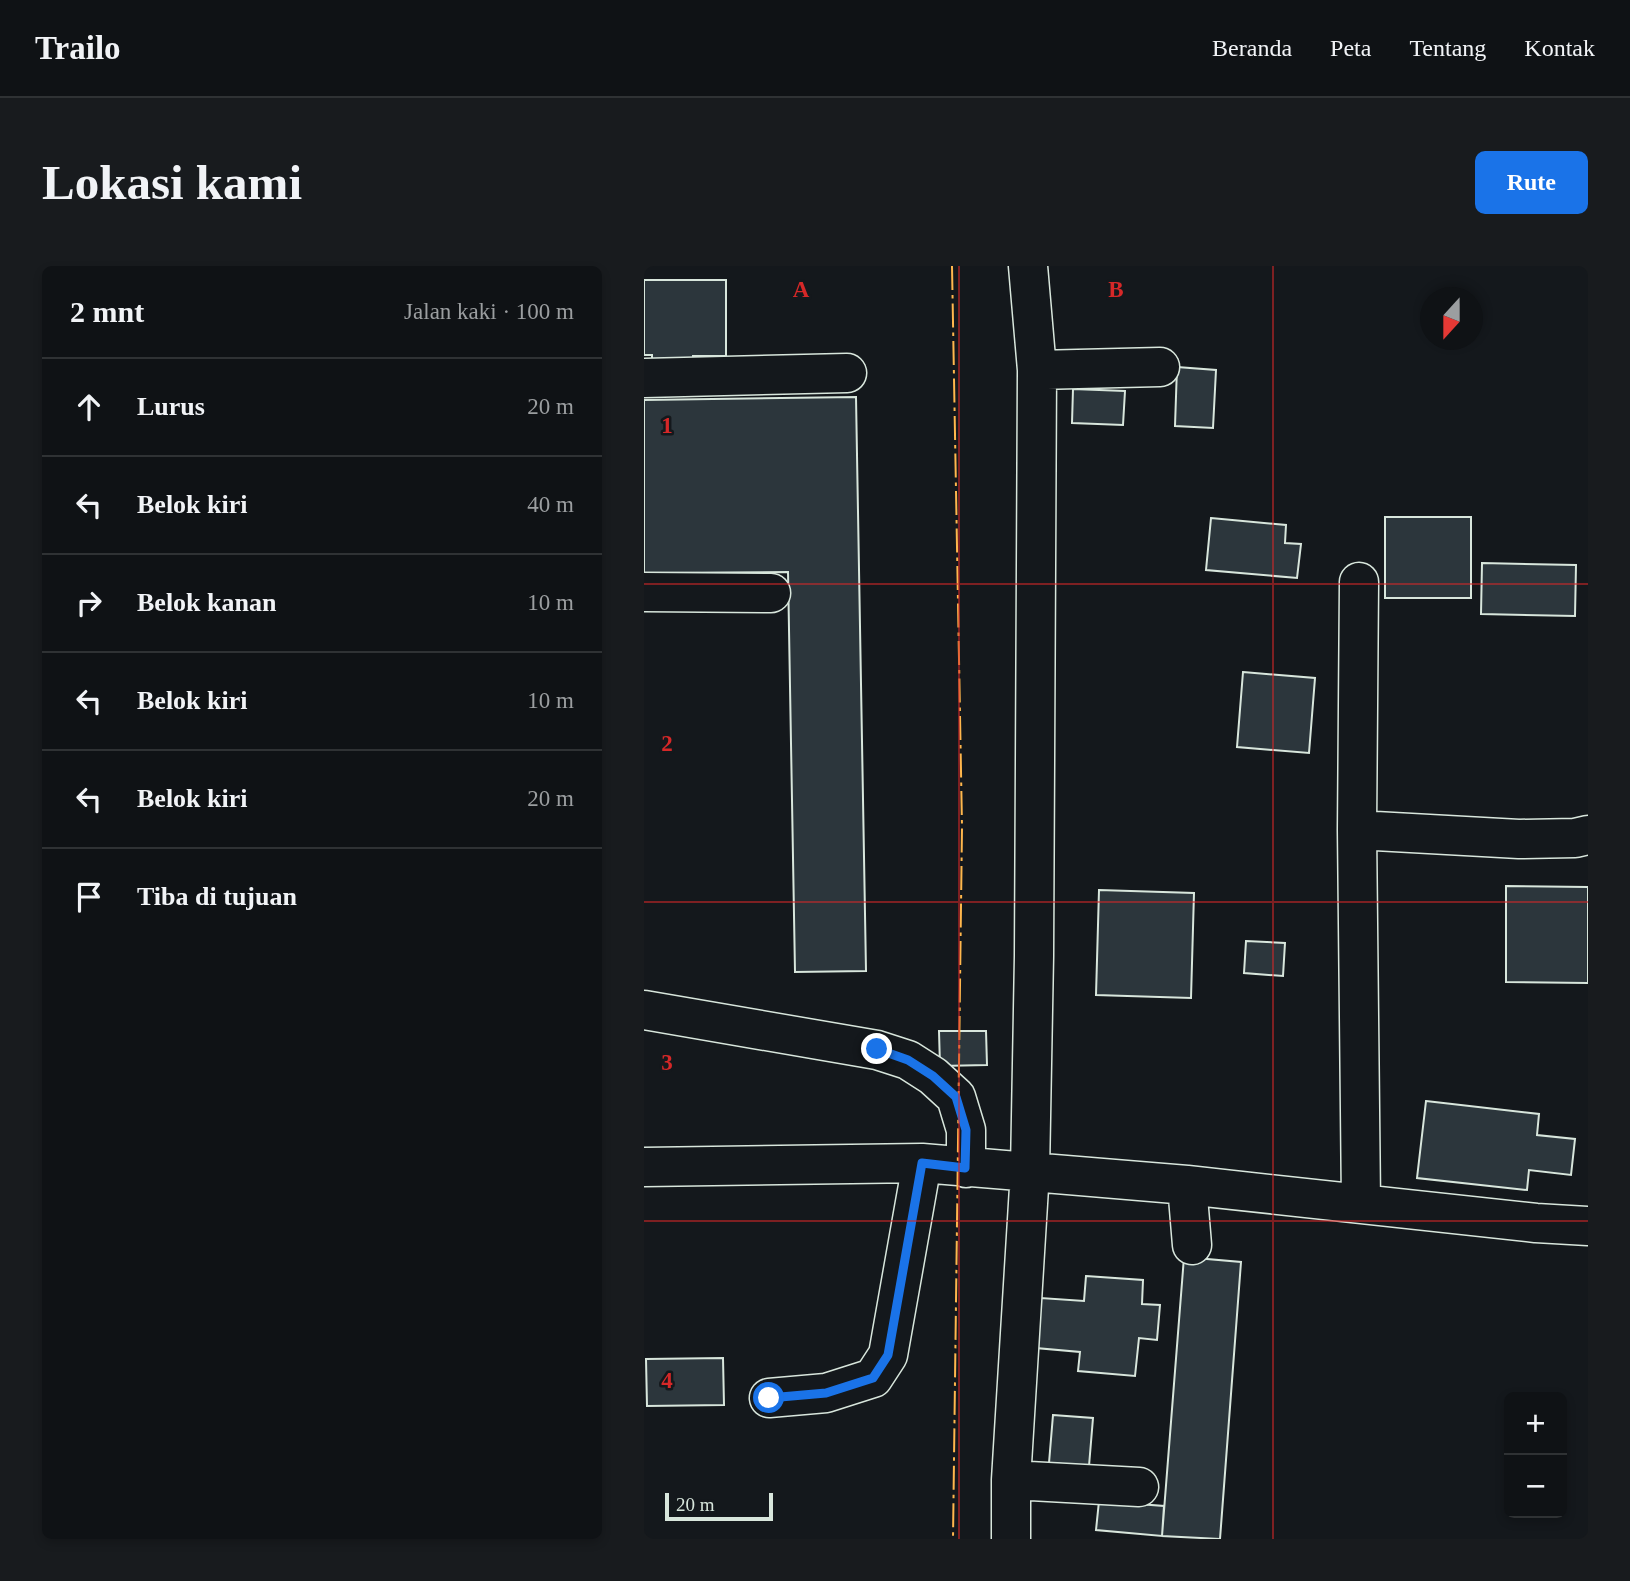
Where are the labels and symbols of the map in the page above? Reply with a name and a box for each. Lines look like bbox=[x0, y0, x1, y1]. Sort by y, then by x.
text: A bbox=[793, 277, 810, 302]
text: B bbox=[1108, 277, 1124, 302]
north arrow bbox=[1420, 287, 1483, 350]
text: 1 bbox=[661, 413, 673, 438]
text: 2 bbox=[661, 731, 673, 756]
route end bbox=[861, 1033, 892, 1064]
text: 3 bbox=[661, 1050, 673, 1075]
text: 4 bbox=[661, 1368, 673, 1393]
route start bbox=[753, 1382, 784, 1413]
scale bar bbox=[665, 1490, 774, 1522]

